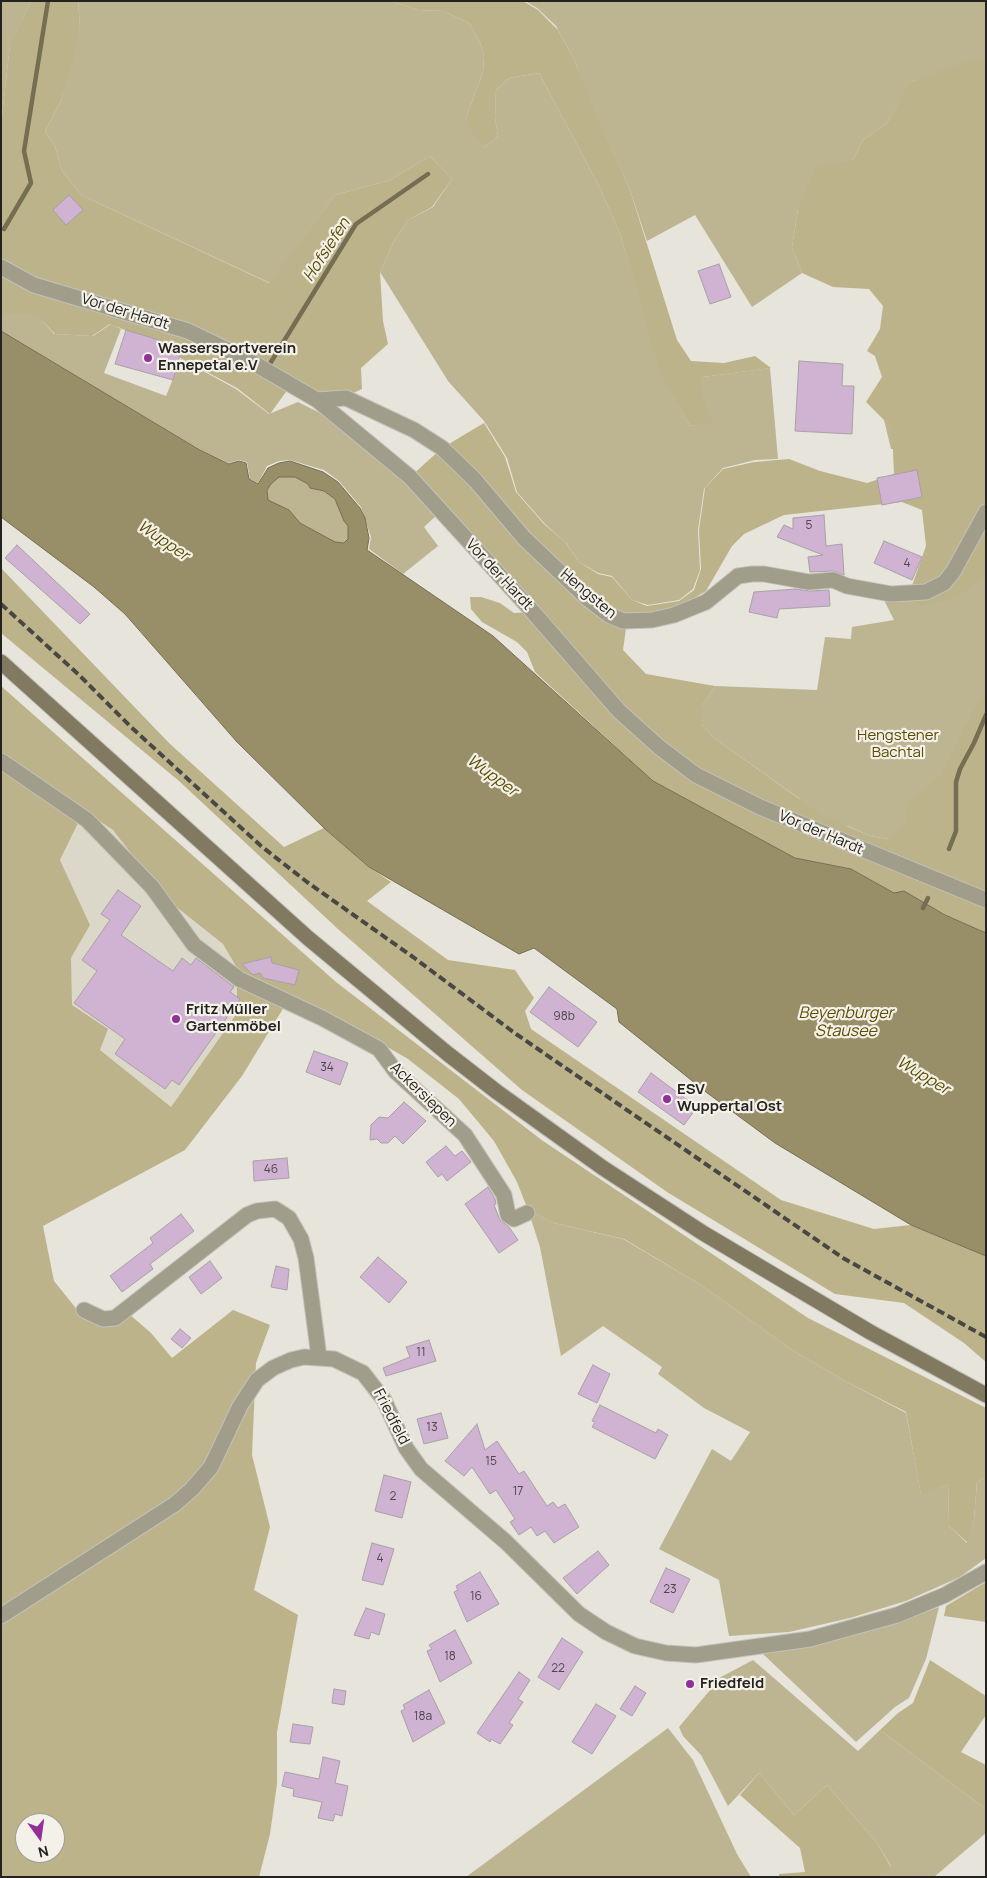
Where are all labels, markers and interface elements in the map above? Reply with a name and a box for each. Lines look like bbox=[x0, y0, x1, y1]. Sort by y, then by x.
water label: Hofsiefen bbox=[299, 215, 355, 285]
street label: Vor der Hardt bbox=[79, 290, 171, 334]
place label: Wassersportverein Ennepetal e.V bbox=[158, 340, 296, 375]
marker: Wassersportverein Ennepetal e.V bbox=[142, 352, 154, 364]
water label: Wupper bbox=[134, 517, 192, 565]
house number: 5 bbox=[806, 519, 812, 533]
street label: Vor der Hardt bbox=[462, 536, 536, 614]
house number: 4 bbox=[903, 557, 911, 571]
street label: Hengsten bbox=[556, 565, 620, 623]
park label: Hengstener Bachtal bbox=[857, 727, 939, 762]
water label: Wupper bbox=[463, 751, 521, 801]
street label: Vor der Hardt bbox=[776, 807, 866, 859]
place label: Fritz Müller Gartenmöbel bbox=[186, 1001, 281, 1036]
water label: Beyenburger Stausee bbox=[799, 1004, 893, 1042]
house number: 98b bbox=[553, 1010, 575, 1024]
marker: Fritz Müller Gartenmöbel bbox=[170, 1013, 182, 1025]
water label: Wupper bbox=[893, 1053, 953, 1099]
street label: Ackersiepen bbox=[386, 1059, 460, 1131]
house number: 34 bbox=[320, 1061, 334, 1075]
place label: ESV Wuppertal Ost bbox=[677, 1081, 782, 1116]
marker: ESV Wuppertal Ost bbox=[661, 1093, 673, 1105]
house number: 46 bbox=[264, 1163, 278, 1177]
house number: 11 bbox=[416, 1346, 426, 1360]
street label: Friedfeld bbox=[369, 1386, 413, 1448]
house number: 13 bbox=[426, 1421, 438, 1435]
house number: 15 bbox=[485, 1455, 497, 1469]
house number: 17 bbox=[513, 1485, 523, 1499]
house number: 2 bbox=[390, 1490, 396, 1504]
house number: 4 bbox=[376, 1552, 384, 1566]
house number: 23 bbox=[663, 1583, 677, 1597]
house number: 16 bbox=[470, 1590, 482, 1604]
house number: 18 bbox=[444, 1650, 456, 1664]
house number: 22 bbox=[551, 1662, 565, 1676]
place label: Friedfeld bbox=[700, 1675, 764, 1693]
marker: Friedfeld bbox=[684, 1678, 696, 1690]
house number: 18a bbox=[414, 1710, 432, 1724]
north arrow bbox=[15, 1813, 65, 1863]
text: N bbox=[36, 1842, 51, 1863]

